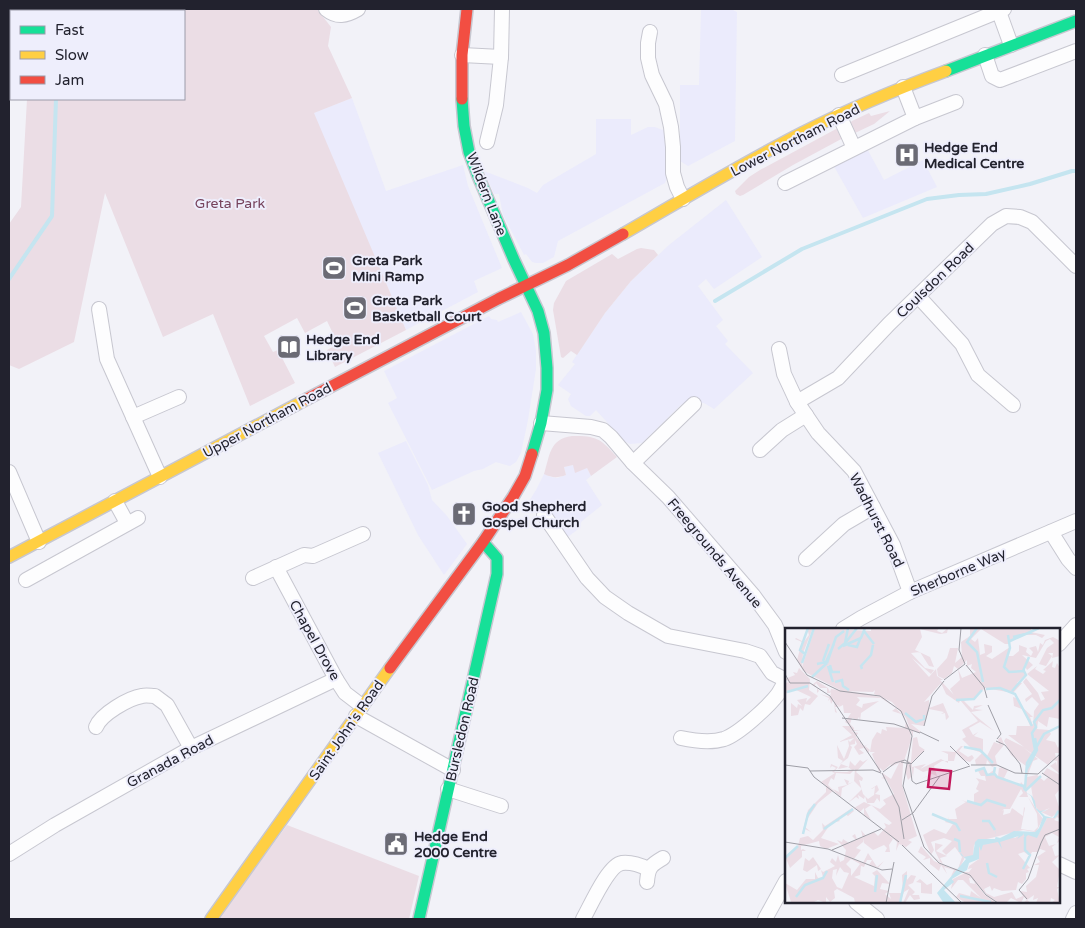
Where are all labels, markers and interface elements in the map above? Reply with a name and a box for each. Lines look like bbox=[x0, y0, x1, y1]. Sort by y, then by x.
legend bbox=[10, 10, 185, 100]
text: Fast bbox=[55, 21, 85, 39]
text: Slow bbox=[55, 46, 89, 64]
text: Jam bbox=[55, 71, 84, 89]
street label: Lower Northam Road bbox=[728, 100, 863, 180]
place label: Hedge End Medical Centre bbox=[924, 139, 1024, 172]
hospital icon: Hedge End Medical Centre bbox=[894, 142, 920, 168]
street label: Wildern Lane bbox=[463, 150, 510, 238]
park label: Greta Park bbox=[195, 195, 266, 212]
street label: Coulsdon Road bbox=[893, 239, 978, 322]
place label: Greta Park Mini Ramp bbox=[352, 252, 424, 285]
sports icon: Greta Park Mini Ramp bbox=[321, 255, 347, 281]
place label: Greta Park Basketball Court bbox=[372, 292, 482, 325]
sports icon: Greta Park Basketball Court bbox=[342, 295, 368, 321]
place label: Hedge End Library bbox=[306, 331, 380, 364]
library icon: Hedge End Library bbox=[276, 334, 302, 360]
street label: Upper Northam Road bbox=[200, 379, 334, 462]
street label: Wadhurst Road bbox=[845, 470, 908, 570]
street label: Freegrounds Avenue bbox=[664, 495, 766, 612]
place label: Good Shepherd Gospel Church bbox=[482, 498, 586, 531]
church icon: Good Shepherd Gospel Church bbox=[451, 501, 477, 527]
street label: Sherborne Way bbox=[908, 545, 1009, 600]
street label: Chapel Drove bbox=[286, 597, 344, 683]
inset map bbox=[785, 628, 1060, 903]
street label: Bursledon Road bbox=[442, 675, 483, 783]
street label: Saint John's Road bbox=[306, 677, 387, 784]
street label: Granada Road bbox=[124, 731, 216, 791]
place label: Hedge End 2000 Centre bbox=[414, 828, 497, 861]
public building icon: Hedge End 2000 Centre bbox=[383, 831, 409, 857]

